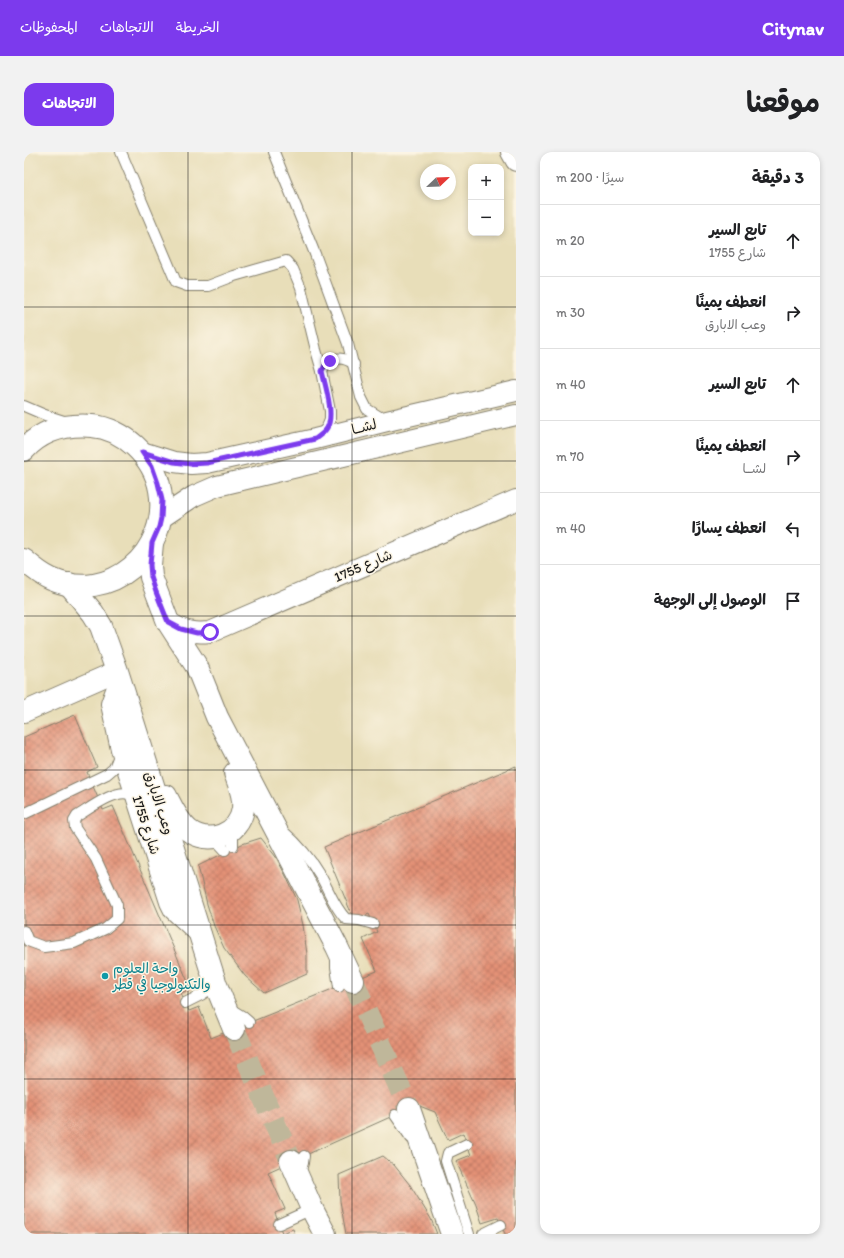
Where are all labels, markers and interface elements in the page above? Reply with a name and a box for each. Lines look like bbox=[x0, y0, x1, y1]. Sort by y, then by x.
text: Citynav bbox=[762, 17, 824, 40]
text: المحفوظات bbox=[20, 19, 78, 36]
text: الاتجاهات bbox=[100, 19, 154, 36]
text: الخريطة bbox=[176, 19, 219, 36]
button: الاتجاهات bbox=[24, 83, 114, 126]
text: موقعنا bbox=[746, 85, 820, 119]
north arrow bbox=[420, 164, 456, 200]
map controls bbox=[468, 164, 504, 236]
button: + bbox=[468, 164, 504, 200]
text: 3 دقيقة bbox=[752, 167, 804, 187]
text: سيرًا · 200 m bbox=[556, 170, 624, 185]
button: − bbox=[468, 200, 504, 236]
text: تابع السير bbox=[709, 221, 766, 239]
icon: ahead bbox=[782, 230, 804, 252]
text: 20 m bbox=[556, 233, 585, 248]
text: شارع 1755 bbox=[709, 245, 766, 260]
text: انعطف يمينًا bbox=[696, 293, 766, 311]
icon: right bbox=[782, 302, 804, 324]
text: 30 m bbox=[556, 305, 585, 320]
text: وعب الابارق bbox=[705, 317, 766, 332]
route end bbox=[321, 352, 339, 370]
icon: ahead bbox=[782, 374, 804, 396]
text: تابع السير bbox=[709, 375, 766, 393]
text: 40 m bbox=[556, 377, 586, 392]
street label: لشــا bbox=[350, 416, 378, 438]
text: انعطف يمينًا bbox=[696, 437, 766, 455]
icon: right bbox=[782, 446, 804, 468]
text: 70 m bbox=[556, 449, 584, 464]
text: لشــا bbox=[742, 461, 766, 476]
icon: left bbox=[782, 518, 804, 540]
text: انعطف يسارًا bbox=[692, 519, 766, 537]
text: 40 m bbox=[556, 521, 586, 536]
street label: شارع 1755 bbox=[331, 546, 395, 587]
icon: arrive bbox=[782, 590, 804, 612]
text: الوصول إلى الوجهة bbox=[654, 591, 766, 609]
route start bbox=[201, 623, 219, 641]
street label: وعب الابارق bbox=[141, 769, 177, 837]
street label: شارع 1755 bbox=[127, 793, 164, 857]
place label: واحة العلوم والتكنولوجيا في قطر bbox=[112, 960, 211, 995]
marker: واحة العلوم والتكنولوجيا في قطر bbox=[100, 971, 110, 981]

